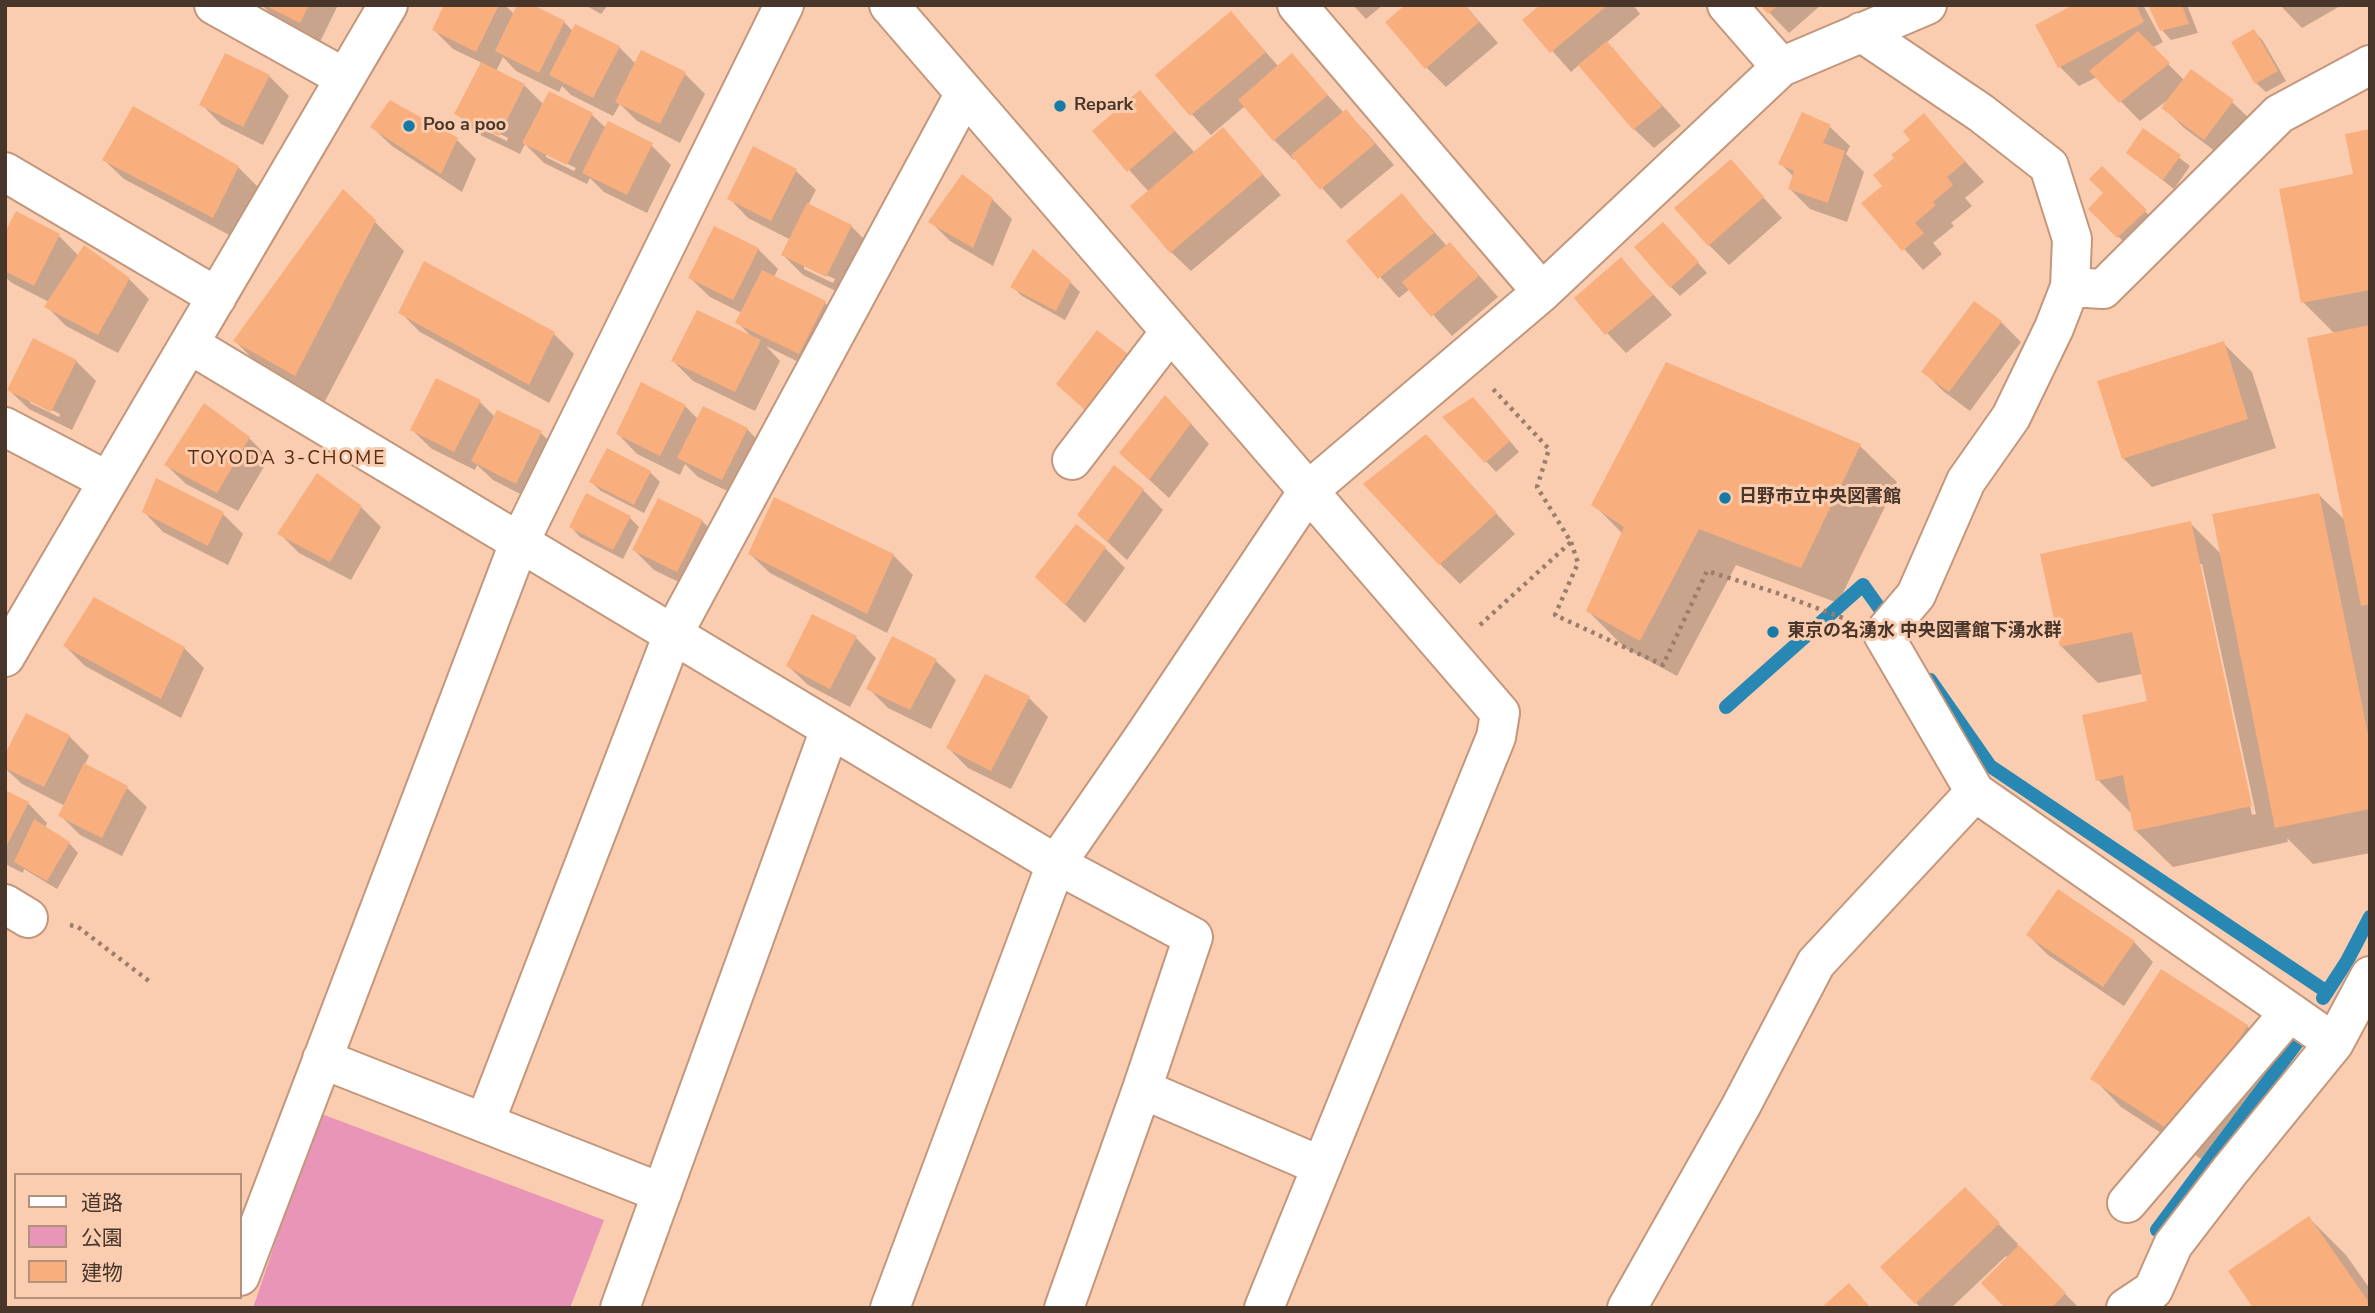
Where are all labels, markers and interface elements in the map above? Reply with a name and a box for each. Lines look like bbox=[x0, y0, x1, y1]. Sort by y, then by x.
place label: Repark bbox=[1074, 95, 1133, 117]
marker: Repark bbox=[1052, 98, 1068, 114]
place label: Poo a poo bbox=[423, 115, 506, 137]
marker: Poo a poo bbox=[401, 118, 417, 134]
district label: TOYODA 3-CHOME bbox=[189, 448, 385, 470]
place label: 日野市立中央図書館 bbox=[1739, 487, 1901, 509]
marker: 日野市立中央図書館 bbox=[1717, 490, 1733, 506]
place label: 東京の名湧水 中央図書館下湧水群 bbox=[1787, 621, 2062, 643]
marker: 東京の名湧水 中央図書館下湧水群 bbox=[1765, 624, 1781, 640]
legend bbox=[14, 1173, 242, 1299]
text: 道路 bbox=[81, 1189, 123, 1217]
text: 公園 bbox=[81, 1224, 123, 1252]
text: 建物 bbox=[81, 1259, 123, 1287]

